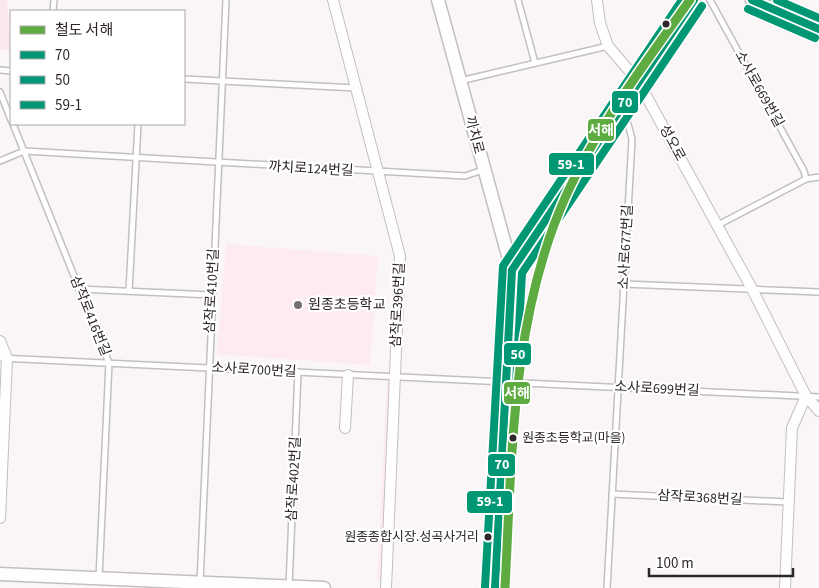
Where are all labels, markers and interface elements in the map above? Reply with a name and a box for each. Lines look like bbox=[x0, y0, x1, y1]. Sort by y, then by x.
legend bbox=[10, 10, 185, 125]
unlabelled marker bbox=[661, 19, 671, 29]
text: 철도 서해 bbox=[55, 20, 113, 41]
text: 70 bbox=[55, 45, 70, 66]
street label: 소사로669번길 bbox=[730, 47, 788, 131]
text: 50 bbox=[55, 70, 70, 91]
line badge: 70 bbox=[611, 90, 639, 114]
text: 70 bbox=[618, 93, 632, 113]
text: 59-1 bbox=[55, 95, 82, 116]
street label: 까치로 bbox=[459, 114, 489, 156]
line badge: 서해 bbox=[587, 118, 615, 142]
text: 서해 bbox=[588, 121, 614, 141]
street label: 성오로 bbox=[654, 121, 690, 165]
line badge: 59-1 bbox=[548, 152, 595, 176]
text: 59-1 bbox=[558, 155, 584, 175]
street label: 까치로124번길 bbox=[268, 157, 354, 181]
street label: 소사로677번길 bbox=[614, 204, 638, 290]
street label: 삼작로410번길 bbox=[200, 248, 224, 334]
street label: 삼작로396번길 bbox=[386, 262, 410, 348]
street label: 삼작로416번길 bbox=[65, 273, 115, 359]
place label: 원종초등학교 bbox=[308, 295, 385, 315]
marker: 원종초등학교 bbox=[292, 299, 304, 311]
line badge: 50 bbox=[503, 342, 532, 366]
text: 50 bbox=[511, 345, 525, 365]
street label: 소사로700번길 bbox=[211, 358, 297, 382]
street label: 소사로699번길 bbox=[614, 377, 700, 401]
line badge: 서해 bbox=[503, 381, 531, 405]
text: 서해 bbox=[504, 384, 530, 404]
place label: 원종초등학교(마을) bbox=[522, 429, 626, 447]
marker: 원종초등학교(마을) bbox=[508, 433, 518, 443]
street label: 삼작로402번길 bbox=[282, 436, 306, 522]
line badge: 70 bbox=[487, 453, 516, 477]
text: 70 bbox=[495, 455, 509, 475]
street label: 삼작로368번길 bbox=[657, 486, 743, 510]
line badge: 59-1 bbox=[466, 490, 513, 514]
text: 59-1 bbox=[477, 492, 503, 512]
place label: 원종종합시장.성곡사거리 bbox=[344, 528, 479, 546]
marker: 원종종합시장.성곡사거리 bbox=[483, 532, 493, 542]
scale bar bbox=[649, 546, 793, 578]
text: 100 m bbox=[656, 553, 694, 574]

